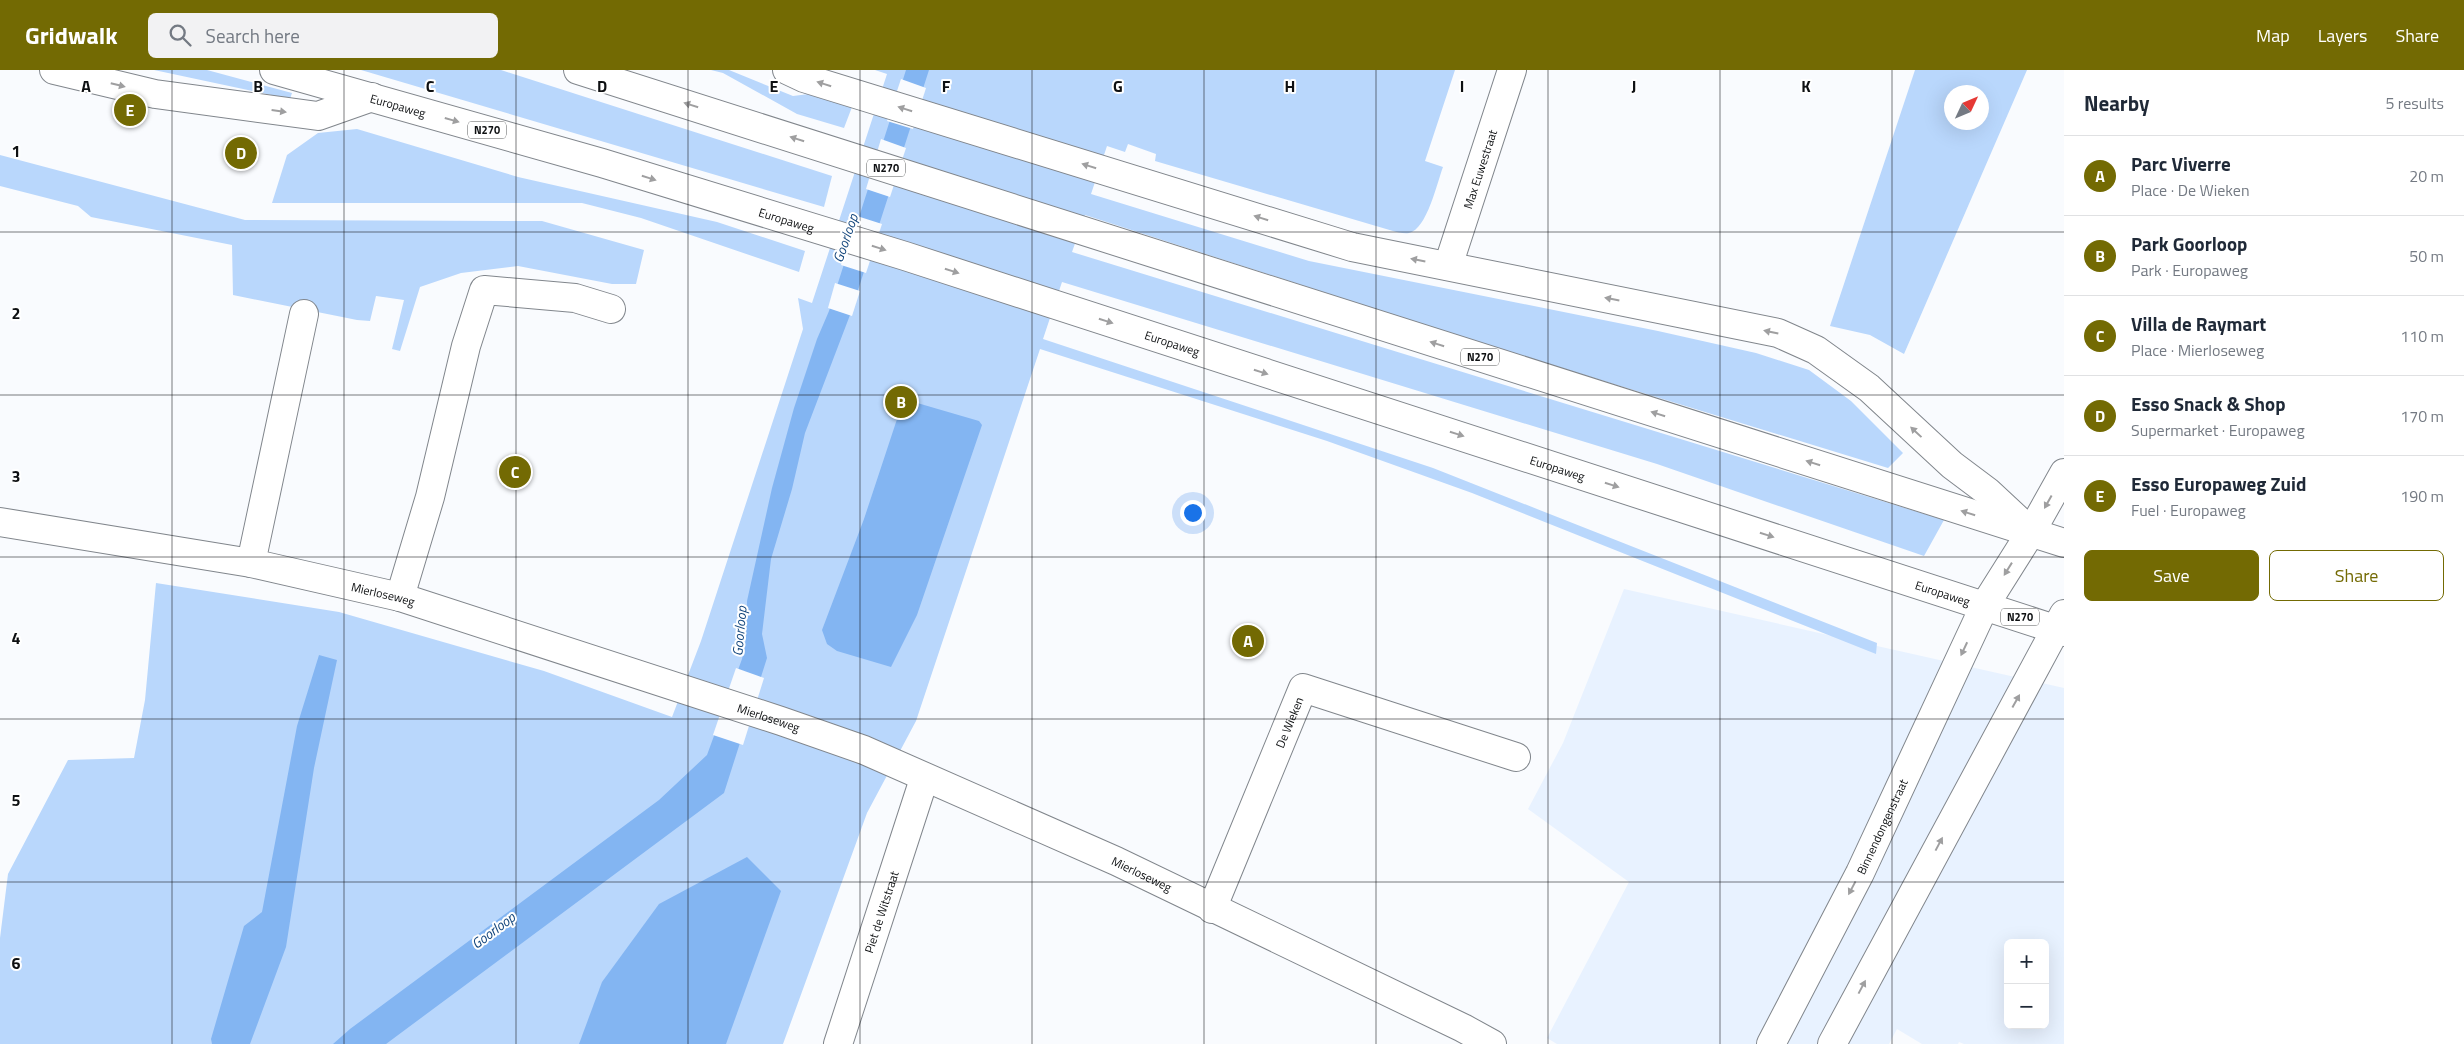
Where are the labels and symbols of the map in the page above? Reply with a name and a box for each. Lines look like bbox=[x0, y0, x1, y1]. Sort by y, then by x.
text: A bbox=[81, 74, 91, 98]
text: B bbox=[253, 74, 263, 98]
text: C bbox=[426, 74, 435, 98]
text: D bbox=[597, 74, 607, 98]
text: E bbox=[770, 74, 779, 98]
text: F bbox=[942, 74, 951, 98]
text: G bbox=[1113, 74, 1123, 98]
text: H bbox=[1285, 74, 1295, 98]
text: I bbox=[1460, 74, 1464, 98]
text: J bbox=[1632, 74, 1636, 98]
text: K bbox=[1801, 74, 1811, 98]
one-way arrow bbox=[816, 79, 831, 87]
one-way arrow bbox=[111, 82, 126, 90]
north arrow bbox=[1944, 85, 1989, 130]
street label: Europaweg bbox=[368, 88, 428, 122]
pin: E bbox=[114, 91, 146, 129]
one-way arrow bbox=[683, 101, 698, 109]
one-way arrow bbox=[897, 105, 912, 113]
one-way arrow bbox=[271, 107, 287, 115]
one-way arrow bbox=[445, 116, 460, 124]
road number: N270 bbox=[468, 122, 506, 138]
street label: Max Euwestraat bbox=[1458, 126, 1502, 211]
pin: D bbox=[225, 134, 257, 172]
one-way arrow bbox=[789, 135, 804, 142]
text: 1 bbox=[12, 139, 20, 163]
road number: N270 bbox=[867, 160, 905, 176]
one-way arrow bbox=[1081, 161, 1096, 169]
one-way arrow bbox=[642, 174, 657, 182]
street label: Europaweg bbox=[757, 202, 817, 237]
water label: Goorloop bbox=[827, 210, 863, 265]
one-way arrow bbox=[1254, 214, 1269, 222]
one-way arrow bbox=[872, 244, 887, 252]
one-way arrow bbox=[1410, 256, 1426, 264]
one-way arrow bbox=[944, 268, 959, 275]
one-way arrow bbox=[1603, 295, 1619, 303]
text: 2 bbox=[12, 301, 20, 325]
one-way arrow bbox=[1099, 318, 1114, 326]
street label: Europaweg bbox=[1142, 325, 1202, 361]
one-way arrow bbox=[1763, 328, 1778, 336]
one-way arrow bbox=[1429, 339, 1444, 347]
road number: N270 bbox=[1461, 348, 1499, 366]
one-way arrow bbox=[1253, 368, 1268, 376]
pin: B bbox=[885, 383, 917, 421]
one-way arrow bbox=[1651, 410, 1666, 417]
one-way arrow bbox=[1911, 426, 1923, 438]
one-way arrow bbox=[1450, 431, 1465, 439]
street label: Europaweg bbox=[1528, 450, 1588, 486]
pin: C bbox=[499, 453, 531, 491]
one-way arrow bbox=[1805, 459, 1820, 467]
text: 3 bbox=[12, 464, 20, 488]
one-way arrow bbox=[1605, 481, 1620, 489]
one-way arrow bbox=[2043, 496, 2052, 509]
your location bbox=[1180, 500, 1206, 526]
one-way arrow bbox=[1960, 508, 1975, 516]
one-way arrow bbox=[1759, 531, 1774, 539]
one-way arrow bbox=[2003, 562, 2013, 575]
street label: Europaweg bbox=[1913, 575, 1973, 611]
street label: Mierloseweg bbox=[349, 577, 418, 611]
water label: Goorloop bbox=[726, 604, 752, 657]
road number: N270 bbox=[2001, 608, 2039, 626]
pin: A bbox=[1232, 622, 1264, 660]
text: 4 bbox=[12, 626, 21, 650]
one-way arrow bbox=[1960, 642, 1969, 657]
one-way arrow bbox=[2012, 693, 2020, 708]
street label: De Wieken bbox=[1270, 694, 1308, 751]
street label: Mierloseweg bbox=[735, 698, 803, 736]
street label: Binnendongenstraat bbox=[1851, 775, 1912, 878]
text: 5 bbox=[12, 788, 21, 812]
one-way arrow bbox=[1935, 837, 1943, 851]
street label: Mierloseweg bbox=[1109, 851, 1175, 896]
street label: Piet de Witstraat bbox=[859, 867, 903, 955]
one-way arrow bbox=[1848, 881, 1856, 895]
water label: Goorloop bbox=[467, 906, 520, 953]
text: 6 bbox=[12, 951, 21, 975]
one-way arrow bbox=[1858, 980, 1866, 994]

